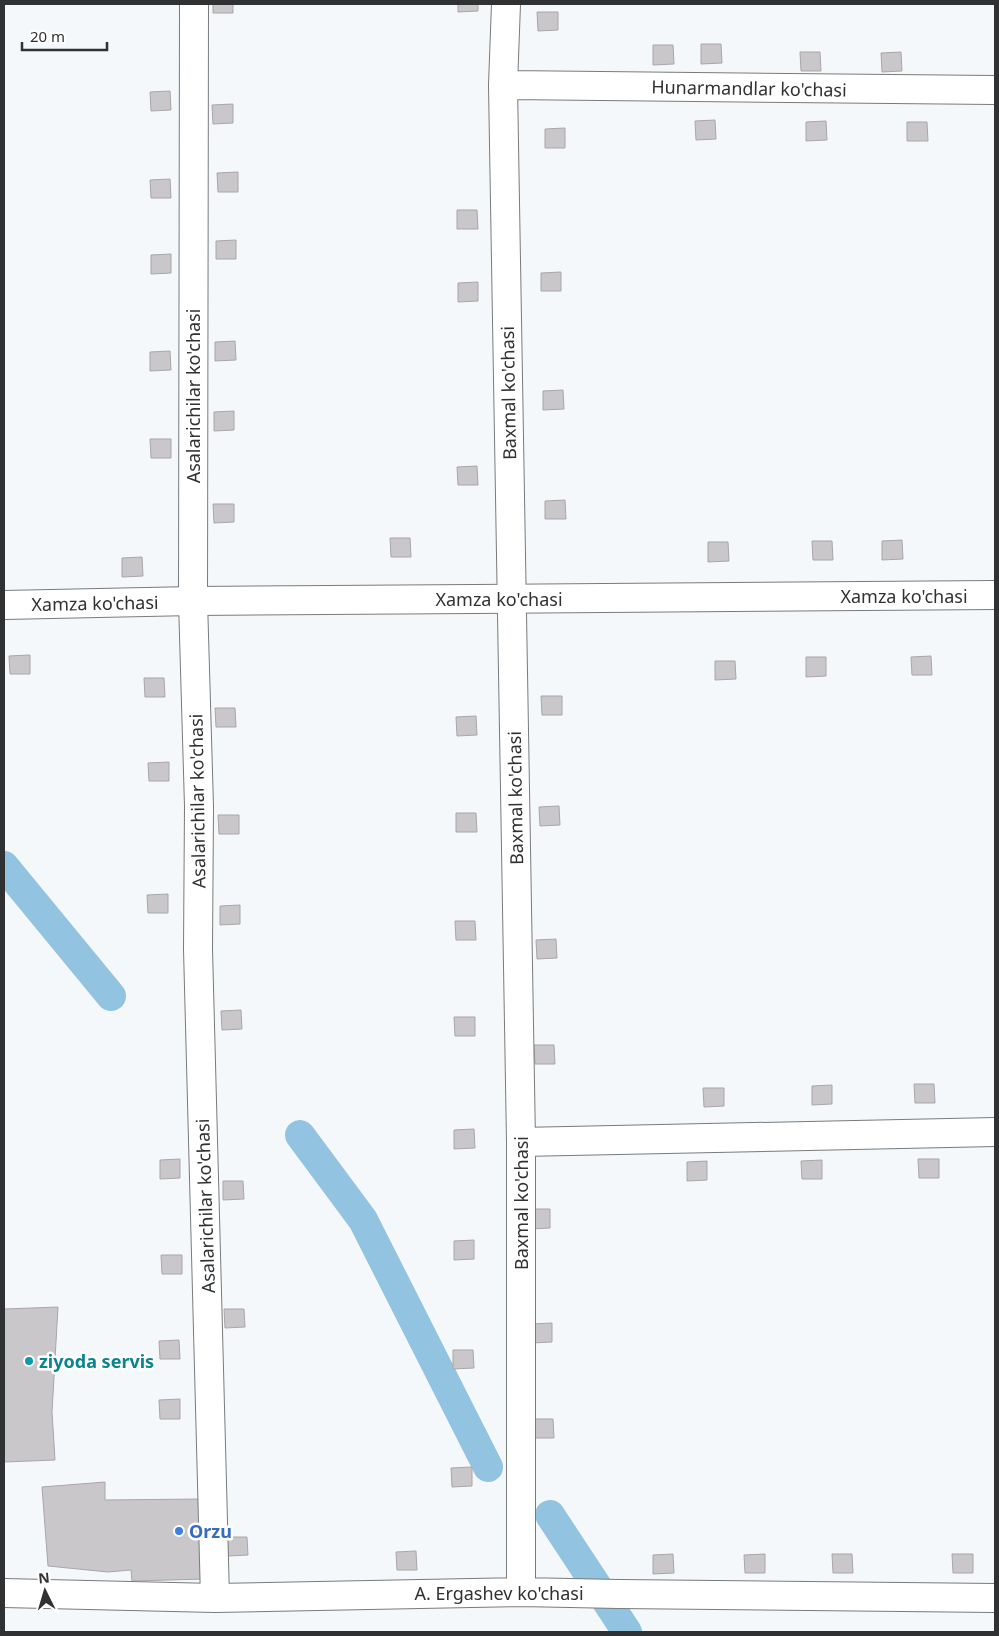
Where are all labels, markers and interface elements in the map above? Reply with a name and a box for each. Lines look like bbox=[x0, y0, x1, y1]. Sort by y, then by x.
scale bar bbox=[22, 20, 108, 52]
text: 20 m bbox=[30, 26, 65, 46]
street label: Hunarmandlar ko'chasi bbox=[651, 74, 847, 102]
street label: Asalarichilar ko'chasi bbox=[181, 309, 205, 483]
street label: Baxmal ko'chasi bbox=[495, 326, 521, 460]
street label: Xamza ko'chasi bbox=[840, 584, 968, 608]
street label: Xamza ko'chasi bbox=[435, 587, 563, 611]
street label: Xamza ko'chasi bbox=[31, 590, 159, 616]
street label: Asalarichilar ko'chasi bbox=[183, 713, 211, 889]
street label: Baxmal ko'chasi bbox=[502, 731, 528, 865]
street label: Asalarichilar ko'chasi bbox=[190, 1118, 220, 1294]
street label: Baxmal ko'chasi bbox=[509, 1136, 533, 1270]
place label: ziyoda servis bbox=[39, 1349, 154, 1373]
marker: ziyoda servis bbox=[23, 1355, 35, 1367]
place label: Orzu bbox=[189, 1519, 232, 1543]
marker: Orzu bbox=[173, 1525, 185, 1537]
north arrow bbox=[20, 1566, 70, 1616]
text: N bbox=[37, 1568, 50, 1588]
street label: A. Ergashev ko'chasi bbox=[414, 1581, 584, 1605]

